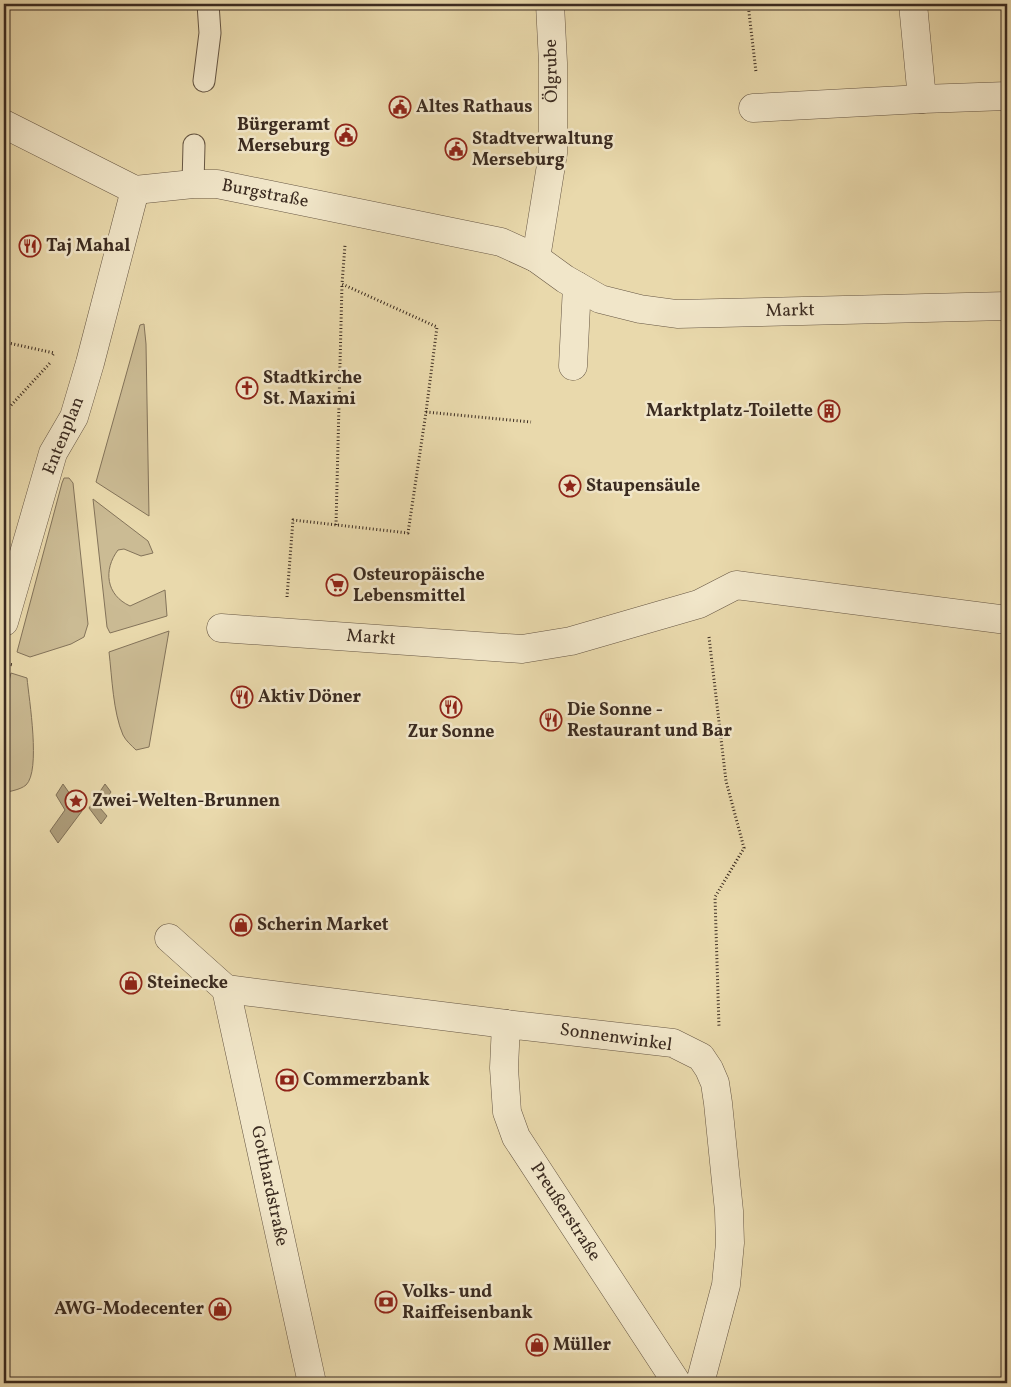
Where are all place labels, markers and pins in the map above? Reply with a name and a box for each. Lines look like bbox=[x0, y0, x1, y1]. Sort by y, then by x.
public building icon: Altes Rathaus bbox=[388, 95, 412, 119]
place label: Altes Rathaus bbox=[416, 95, 533, 120]
place label: Bürgeramt Merseburg bbox=[237, 113, 330, 159]
public building icon: Bürgeramt Merseburg bbox=[334, 123, 358, 147]
place label: Stadtverwaltung Merseburg bbox=[472, 127, 613, 173]
public building icon: Stadtverwaltung Merseburg bbox=[444, 137, 468, 161]
restaurant icon: Taj Mahal bbox=[18, 234, 42, 258]
place label: Taj Mahal bbox=[46, 234, 130, 259]
place label: Stadtkirche St. Maximi bbox=[263, 366, 362, 412]
church icon: Stadtkirche St. Maximi bbox=[235, 376, 259, 400]
place label: Marktplatz-Toilette bbox=[646, 399, 813, 424]
building icon: Marktplatz-Toilette bbox=[817, 399, 841, 423]
place icon: Staupensäule bbox=[558, 474, 582, 498]
place label: Staupensäule bbox=[586, 474, 700, 499]
place label: Osteuropäische Lebensmittel bbox=[353, 563, 485, 609]
supermarket icon: Osteuropäische Lebensmittel bbox=[325, 573, 349, 597]
restaurant icon: Aktiv Döner bbox=[230, 685, 254, 709]
place label: Aktiv Döner bbox=[258, 685, 361, 710]
restaurant icon: Zur Sonne bbox=[439, 695, 463, 719]
place label: Die Sonne - Restaurant und Bar bbox=[567, 698, 733, 744]
restaurant icon: Die Sonne - Restaurant und Bar bbox=[539, 708, 563, 732]
place label: Zur Sonne bbox=[408, 720, 494, 745]
place icon: Zwei-Welten-Brunnen bbox=[64, 789, 88, 813]
place label: Zwei-Welten-Brunnen bbox=[92, 789, 280, 814]
shop icon: Scherin Market bbox=[229, 913, 253, 937]
place label: Scherin Market bbox=[257, 913, 389, 938]
shop icon: Steinecke bbox=[119, 971, 143, 995]
place label: Steinecke bbox=[147, 971, 228, 996]
bank icon: Commerzbank bbox=[275, 1068, 299, 1092]
place label: Commerzbank bbox=[303, 1068, 430, 1093]
place label: Volks- und Raiffeisenbank bbox=[402, 1280, 533, 1326]
bank icon: Volks- und Raiffeisenbank bbox=[374, 1290, 398, 1314]
place label: AWG-Modecenter bbox=[54, 1297, 204, 1322]
shop icon: AWG-Modecenter bbox=[208, 1297, 232, 1321]
shop icon: Müller bbox=[525, 1333, 549, 1357]
place label: Müller bbox=[553, 1333, 611, 1358]

